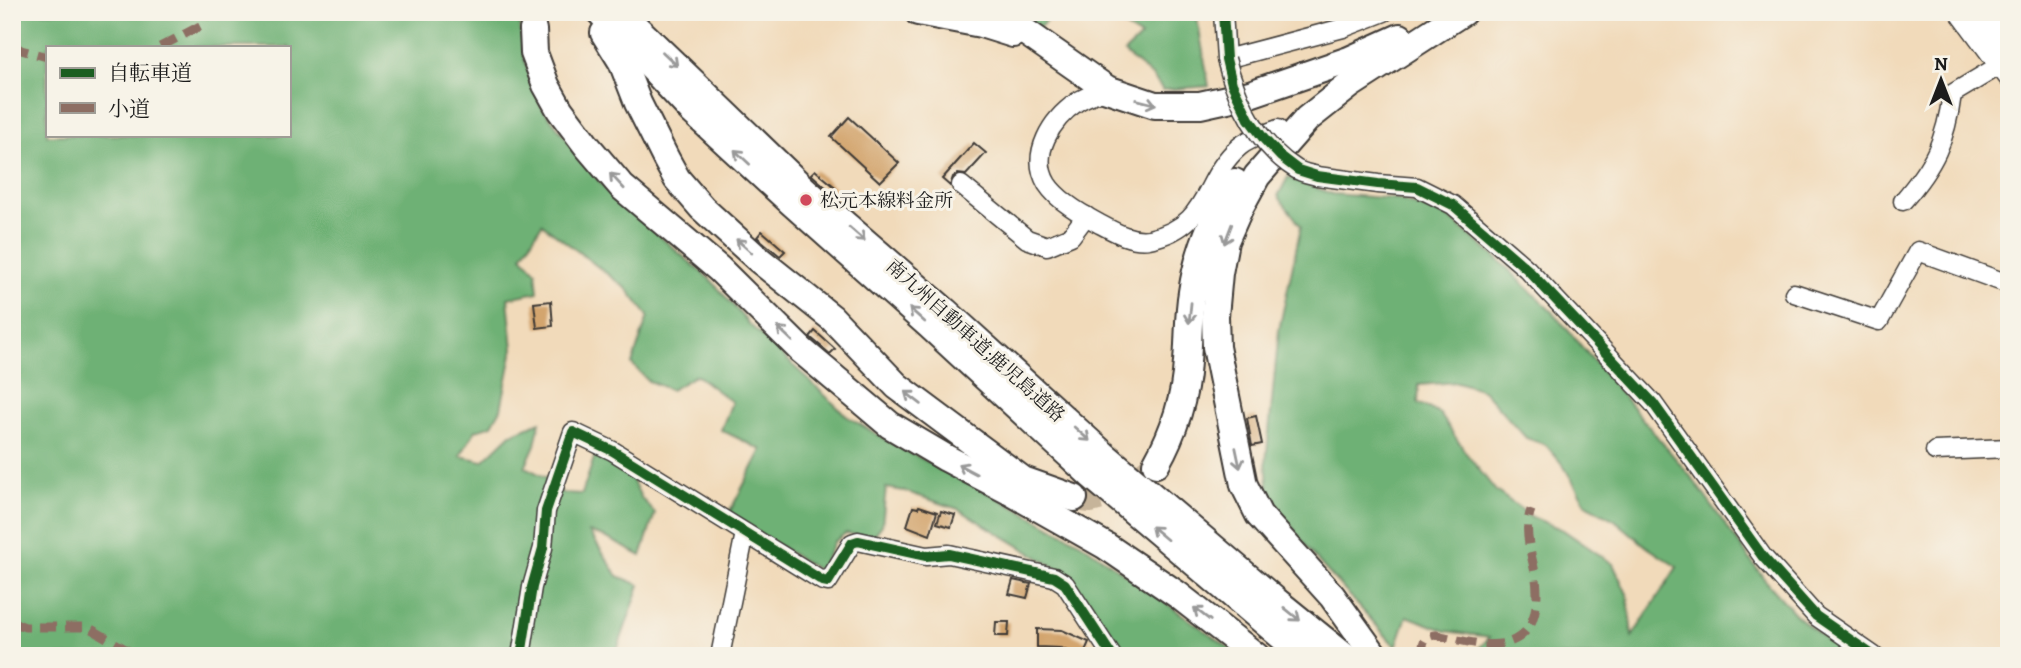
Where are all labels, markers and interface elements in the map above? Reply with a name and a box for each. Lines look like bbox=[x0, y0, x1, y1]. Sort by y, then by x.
legend bbox=[46, 46, 290, 136]
north arrow bbox=[1906, 46, 1976, 116]
one-way arrow bbox=[661, 50, 678, 67]
text: N bbox=[1934, 51, 1948, 77]
text: 自転車道 bbox=[108, 59, 192, 87]
text: 小道 bbox=[108, 95, 150, 123]
one-way arrow bbox=[1134, 96, 1157, 109]
one-way arrow bbox=[733, 149, 751, 165]
one-way arrow bbox=[609, 173, 626, 190]
place label: 松元本線料金所 bbox=[820, 188, 953, 214]
marker: 松元本線料金所 bbox=[798, 192, 814, 208]
one-way arrow bbox=[1221, 223, 1234, 245]
one-way arrow bbox=[848, 226, 866, 242]
one-way arrow bbox=[736, 239, 754, 255]
street label: 南九州自動車道;鹿児島道路 bbox=[880, 253, 1070, 428]
one-way arrow bbox=[1183, 301, 1196, 323]
one-way arrow bbox=[909, 307, 927, 323]
one-way arrow bbox=[777, 326, 794, 343]
one-way arrow bbox=[904, 391, 923, 406]
one-way arrow bbox=[1073, 426, 1090, 443]
one-way arrow bbox=[1232, 446, 1246, 469]
one-way arrow bbox=[958, 462, 978, 476]
one-way arrow bbox=[1150, 525, 1168, 541]
one-way arrow bbox=[1194, 607, 1212, 622]
one-way arrow bbox=[1282, 607, 1300, 622]

